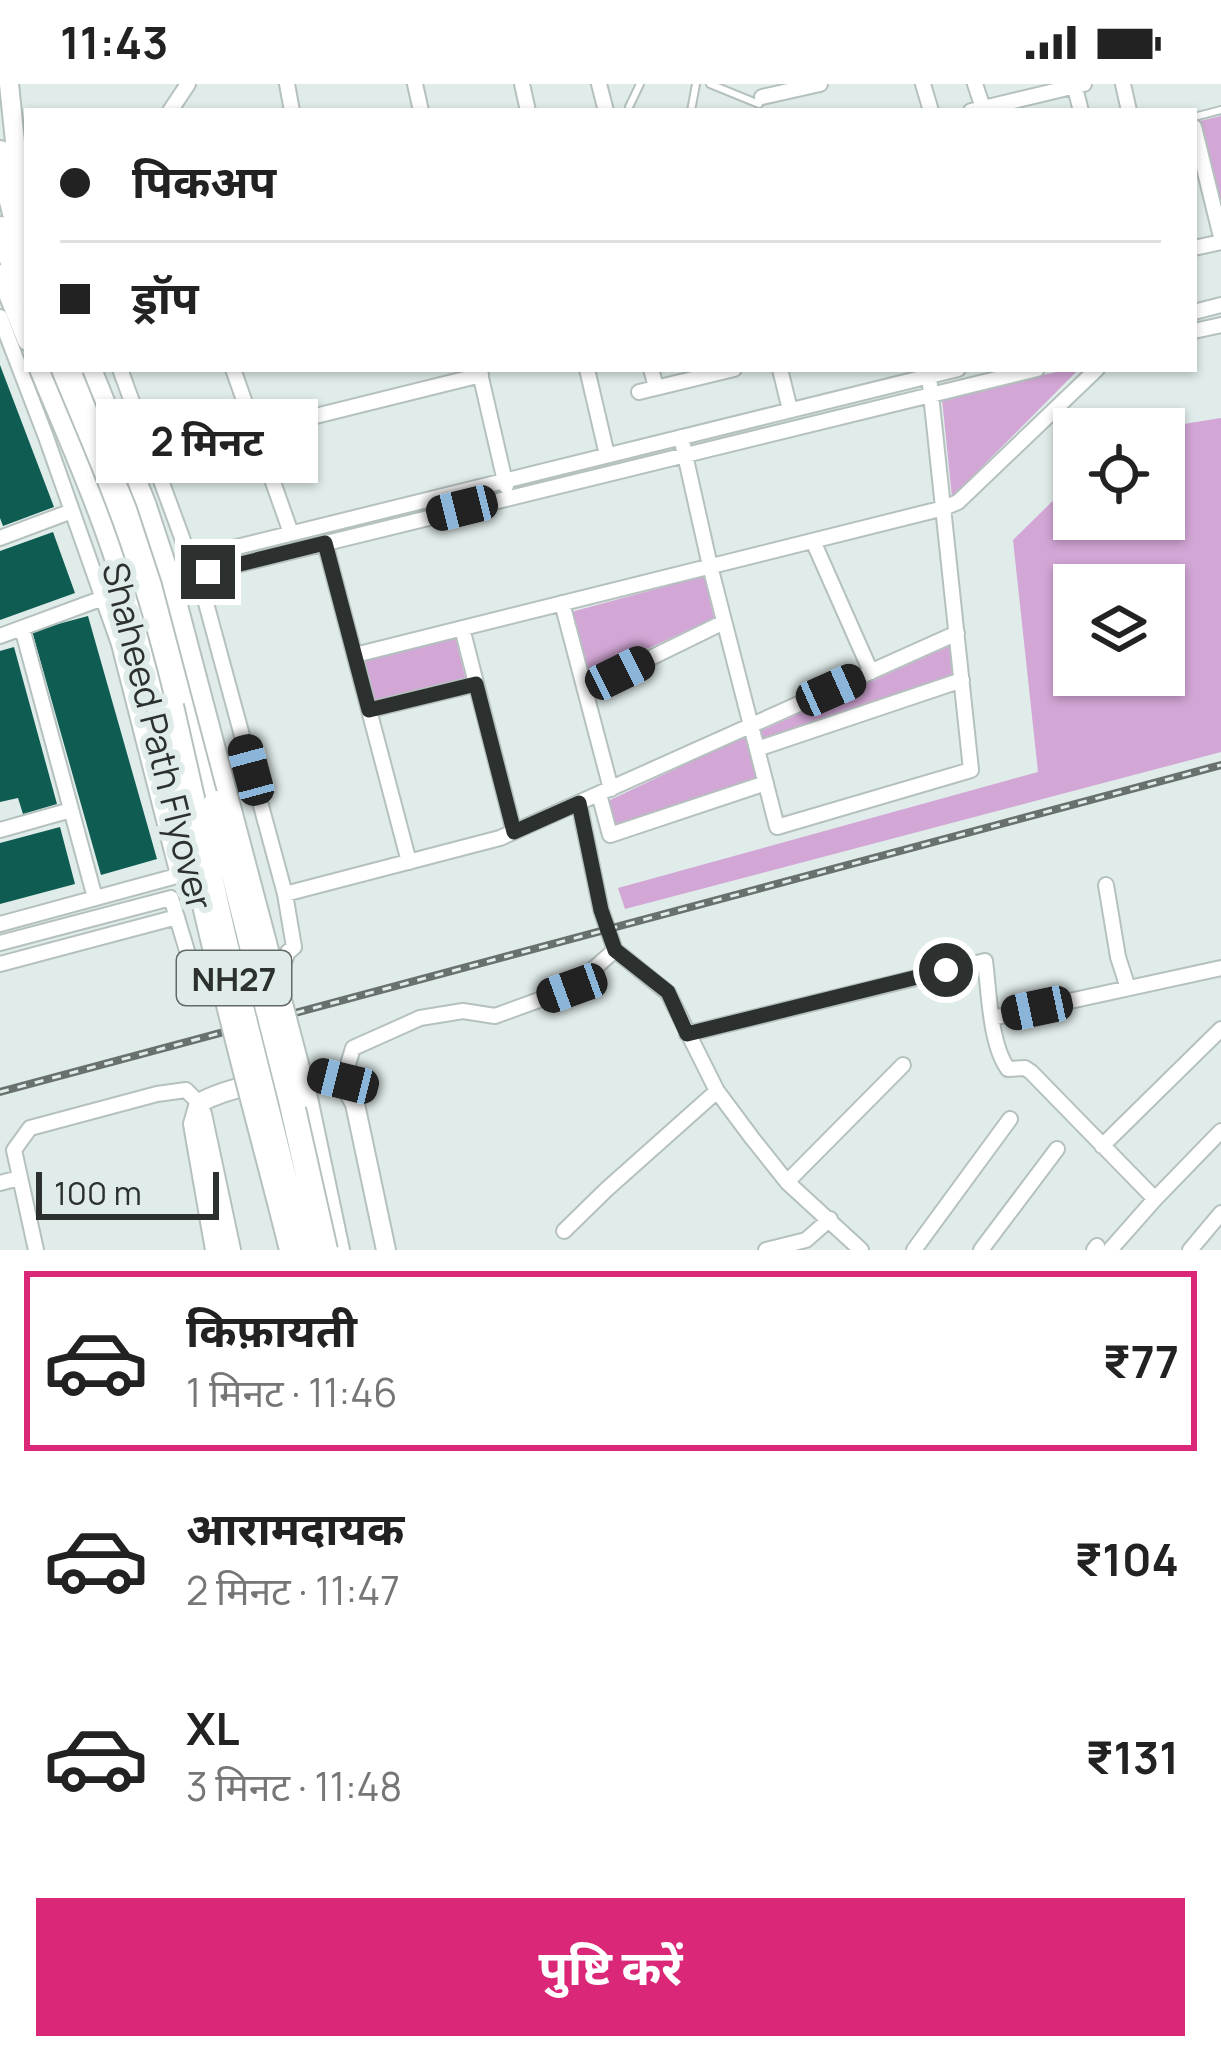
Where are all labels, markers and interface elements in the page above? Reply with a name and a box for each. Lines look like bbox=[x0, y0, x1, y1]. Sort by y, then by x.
text: 11:43 bbox=[60, 11, 168, 73]
text: पिकअप bbox=[132, 150, 276, 212]
text: ड्रॉप bbox=[132, 266, 199, 328]
callout: 2 मिनट bbox=[97, 398, 319, 482]
map controls bbox=[1053, 408, 1185, 696]
button: locate bbox=[1053, 408, 1185, 540]
text: 2 मिनट bbox=[151, 414, 263, 468]
car bbox=[423, 482, 501, 534]
route end bbox=[181, 545, 235, 599]
street label: Shaheed Path Flyover bbox=[91, 557, 225, 915]
button: layers bbox=[1053, 564, 1185, 696]
car bbox=[580, 641, 660, 705]
car bbox=[791, 659, 871, 721]
car bbox=[224, 731, 278, 809]
route start bbox=[919, 943, 973, 997]
road number: NH27 bbox=[177, 951, 291, 1005]
car bbox=[532, 959, 612, 1017]
car bbox=[998, 983, 1076, 1033]
car bbox=[304, 1055, 382, 1107]
scale bar bbox=[36, 1166, 219, 1219]
text: 100 m bbox=[54, 1170, 142, 1215]
text: किफ़ायती bbox=[186, 1299, 357, 1361]
icon: car bbox=[42, 1307, 150, 1415]
text: ₹77 bbox=[1103, 1330, 1179, 1392]
text: 1 मिनट · 11:46 bbox=[186, 1365, 397, 1419]
text: आरामदायक bbox=[186, 1497, 404, 1559]
icon: car bbox=[42, 1505, 150, 1613]
text: ₹104 bbox=[1074, 1528, 1179, 1590]
text: 2 मिनट · 11:47 bbox=[186, 1563, 400, 1617]
text: XL bbox=[186, 1697, 240, 1759]
icon: car bbox=[42, 1703, 150, 1811]
text: ₹131 bbox=[1086, 1726, 1179, 1788]
text: 3 मिनट · 11:48 bbox=[186, 1759, 402, 1813]
button: पुष्टि करें bbox=[36, 1898, 1185, 2036]

